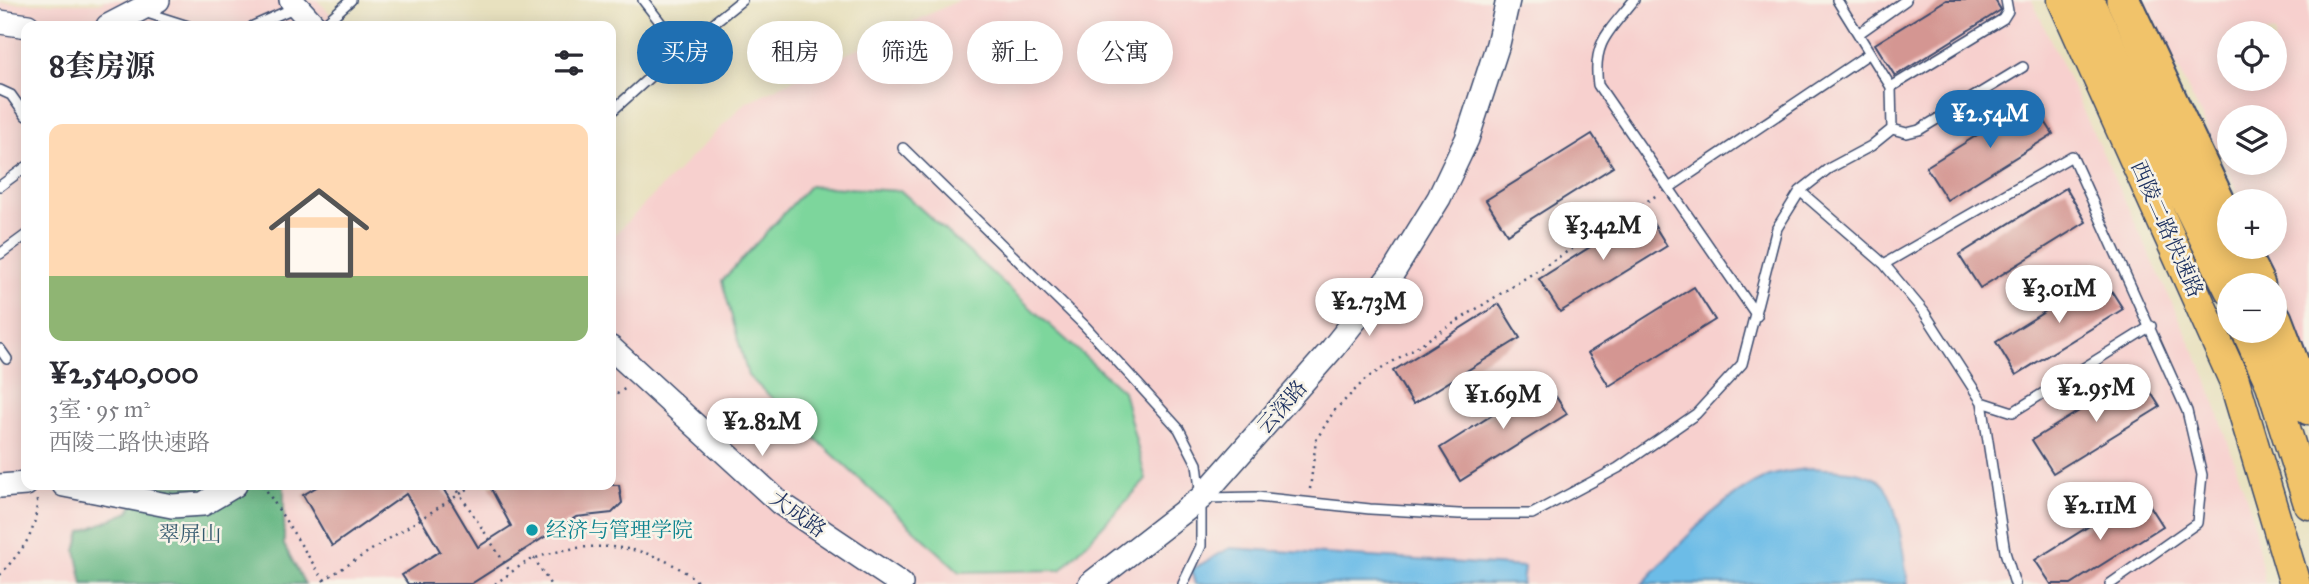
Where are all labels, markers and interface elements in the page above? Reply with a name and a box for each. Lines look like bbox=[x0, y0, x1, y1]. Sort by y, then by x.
chip: 买房 bbox=[637, 21, 733, 84]
chip: 租房 bbox=[747, 21, 843, 84]
chip: 筛选 bbox=[857, 21, 953, 84]
chip: 新上 bbox=[967, 21, 1063, 84]
chip: 公寓 bbox=[1077, 21, 1173, 84]
map controls bbox=[2217, 21, 2287, 343]
button: locate bbox=[2217, 21, 2287, 91]
icon: filters bbox=[550, 44, 588, 82]
text: 8套房源 bbox=[49, 48, 155, 84]
pin: ¥2.54M bbox=[1933, 90, 2047, 150]
text: ¥2.54M bbox=[1951, 99, 2029, 127]
button: layers bbox=[2217, 105, 2287, 175]
street label: 西陵二路快速路 bbox=[2125, 157, 2209, 301]
icon: home bbox=[256, 170, 382, 296]
button: + bbox=[2217, 189, 2287, 259]
pin: ¥3.42M bbox=[1546, 202, 1660, 262]
text: ¥3.42M bbox=[1564, 211, 1642, 239]
pin: ¥3.01M bbox=[2002, 266, 2116, 325]
button: − bbox=[2217, 273, 2287, 343]
text: ¥3.01M bbox=[2021, 274, 2097, 302]
pin: ¥2.73M bbox=[1312, 278, 1426, 338]
text: ¥2.73M bbox=[1331, 287, 1407, 315]
text: ¥2,540,000 bbox=[49, 355, 199, 391]
pin: ¥2.95M bbox=[2039, 364, 2153, 424]
pin: ¥1.69M bbox=[1446, 372, 1560, 431]
text: ¥2.95M bbox=[2057, 373, 2135, 401]
street label: 云深路 bbox=[1252, 375, 1312, 439]
text: ¥1.69M bbox=[1465, 380, 1541, 408]
text: 3室 · 95 m² bbox=[49, 395, 150, 423]
pin: ¥2.82M bbox=[705, 398, 819, 458]
text: ¥2.82M bbox=[723, 407, 801, 435]
text: 西陵二路快速路 bbox=[49, 428, 210, 456]
pin: ¥2.11M bbox=[2043, 482, 2157, 542]
street label: 大成路 bbox=[765, 485, 831, 543]
text: ¥2.11M bbox=[2063, 491, 2137, 519]
place label: 经济与管理学院 bbox=[546, 517, 693, 543]
park label: 翠屏山 bbox=[159, 521, 222, 547]
marker: 经济与管理学院 bbox=[524, 522, 540, 538]

